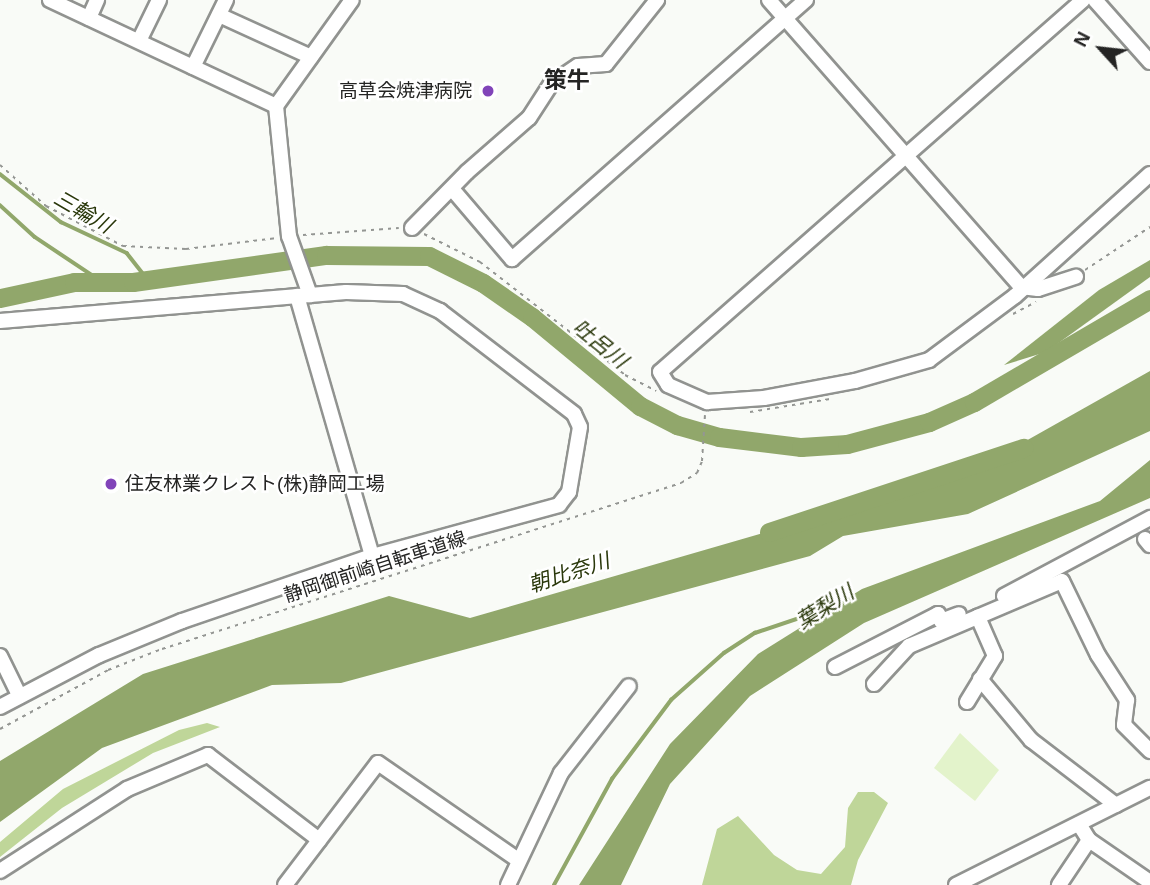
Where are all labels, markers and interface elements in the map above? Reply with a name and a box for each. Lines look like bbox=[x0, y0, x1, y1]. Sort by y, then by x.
north arrow bbox=[1066, 14, 1136, 84]
text: N bbox=[1069, 28, 1094, 50]
district label: 策牛 bbox=[544, 66, 590, 94]
place label: 高草会焼津病院 bbox=[339, 80, 472, 102]
marker: 高草会焼津病院 bbox=[478, 81, 498, 101]
water label: 三輪川 bbox=[49, 185, 117, 239]
water label: 吐呂川 bbox=[568, 314, 632, 374]
place label: 住友林業クレスト(株)静岡工場 bbox=[125, 473, 385, 495]
marker: 住友林業クレスト(株)静岡工場 bbox=[103, 476, 119, 492]
street label: 静岡御前崎自転車道線 bbox=[281, 527, 469, 607]
water label: 朝比奈川 bbox=[525, 548, 613, 598]
water label: 葉梨川 bbox=[792, 580, 858, 634]

